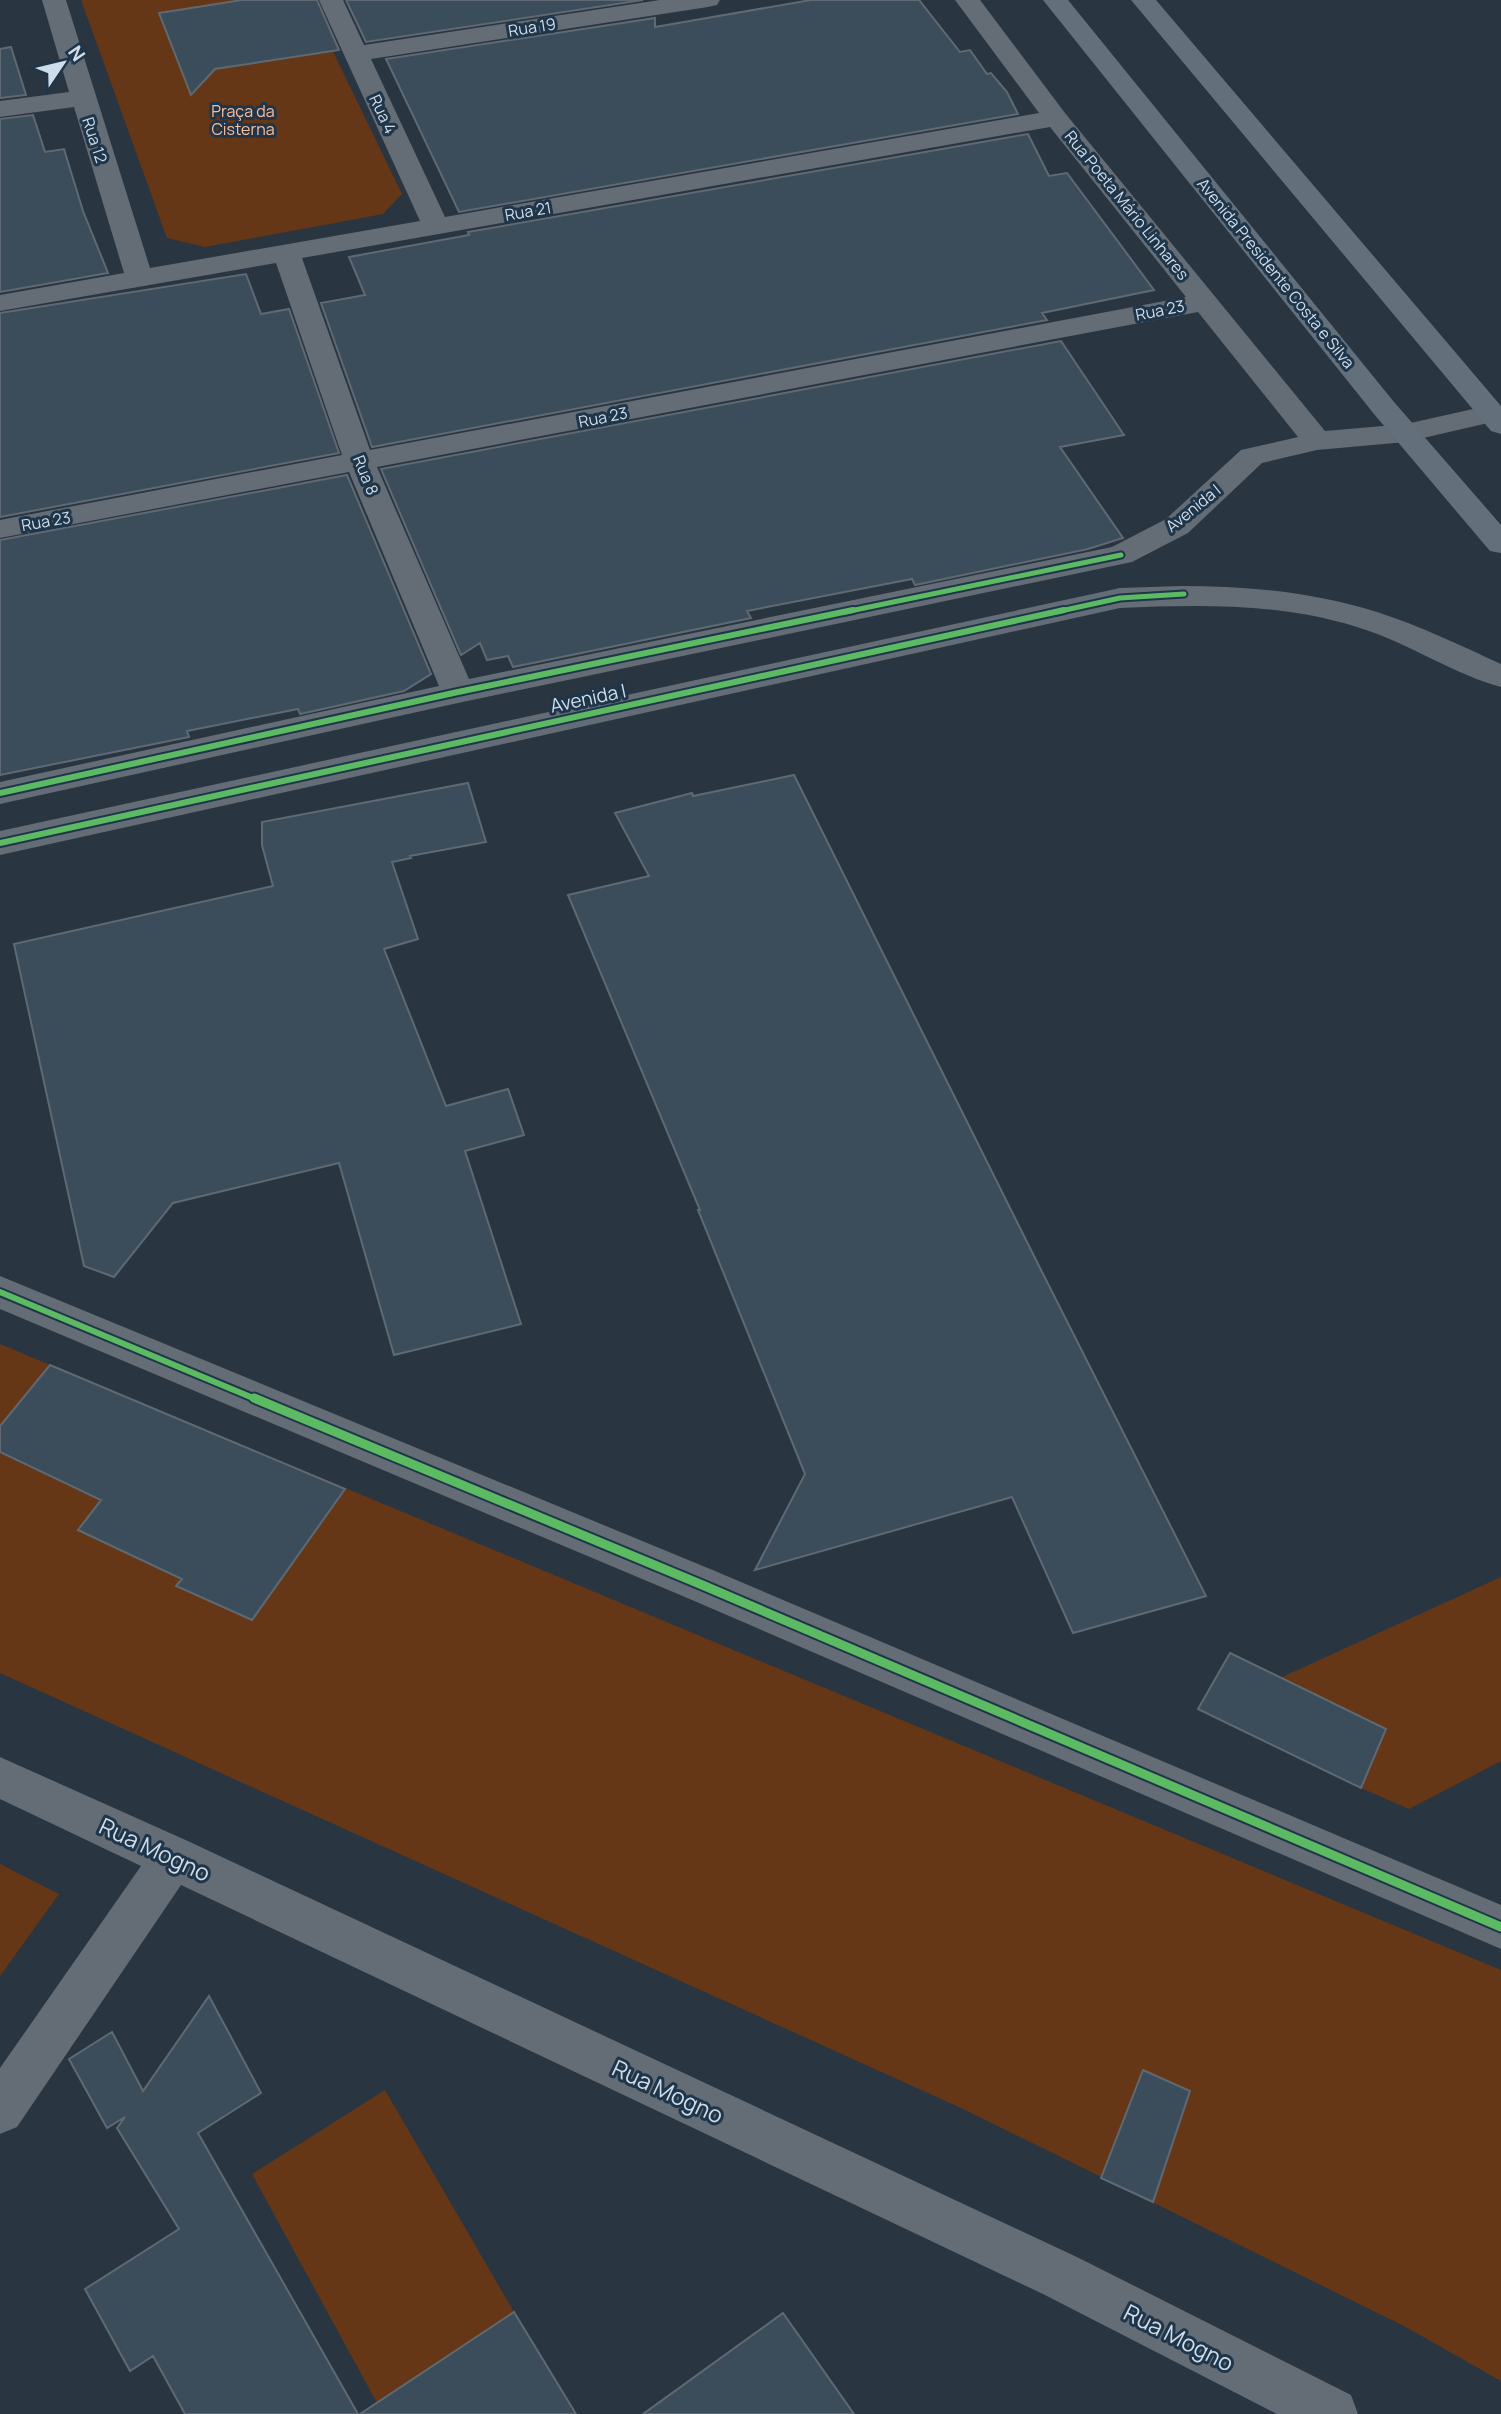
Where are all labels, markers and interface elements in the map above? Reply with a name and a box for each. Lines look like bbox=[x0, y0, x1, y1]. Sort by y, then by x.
street label: Rua 19 bbox=[507, 12, 557, 42]
north arrow bbox=[28, 28, 98, 98]
text: N bbox=[62, 40, 91, 66]
street label: Rua 4 bbox=[364, 91, 402, 137]
park label: Praça da Cisterna bbox=[211, 100, 275, 140]
street label: Rua 12 bbox=[77, 114, 113, 166]
street label: Rua Poeta Mário Linhares bbox=[1060, 126, 1194, 284]
street label: Avenida Presidente Costa e Silva bbox=[1192, 173, 1360, 373]
street label: Rua 21 bbox=[503, 196, 553, 226]
street label: Rua 23 bbox=[1134, 294, 1186, 326]
street label: Rua 23 bbox=[577, 401, 629, 433]
street label: Rua 8 bbox=[348, 452, 384, 498]
street label: Avenida I bbox=[1161, 479, 1225, 537]
street label: Rua 23 bbox=[20, 506, 72, 536]
street label: Avenida I bbox=[548, 677, 628, 719]
street label: Rua Mogno bbox=[94, 1809, 216, 1889]
street label: Rua Mogno bbox=[607, 2051, 729, 2131]
street label: Rua Mogno bbox=[1119, 2296, 1239, 2378]

